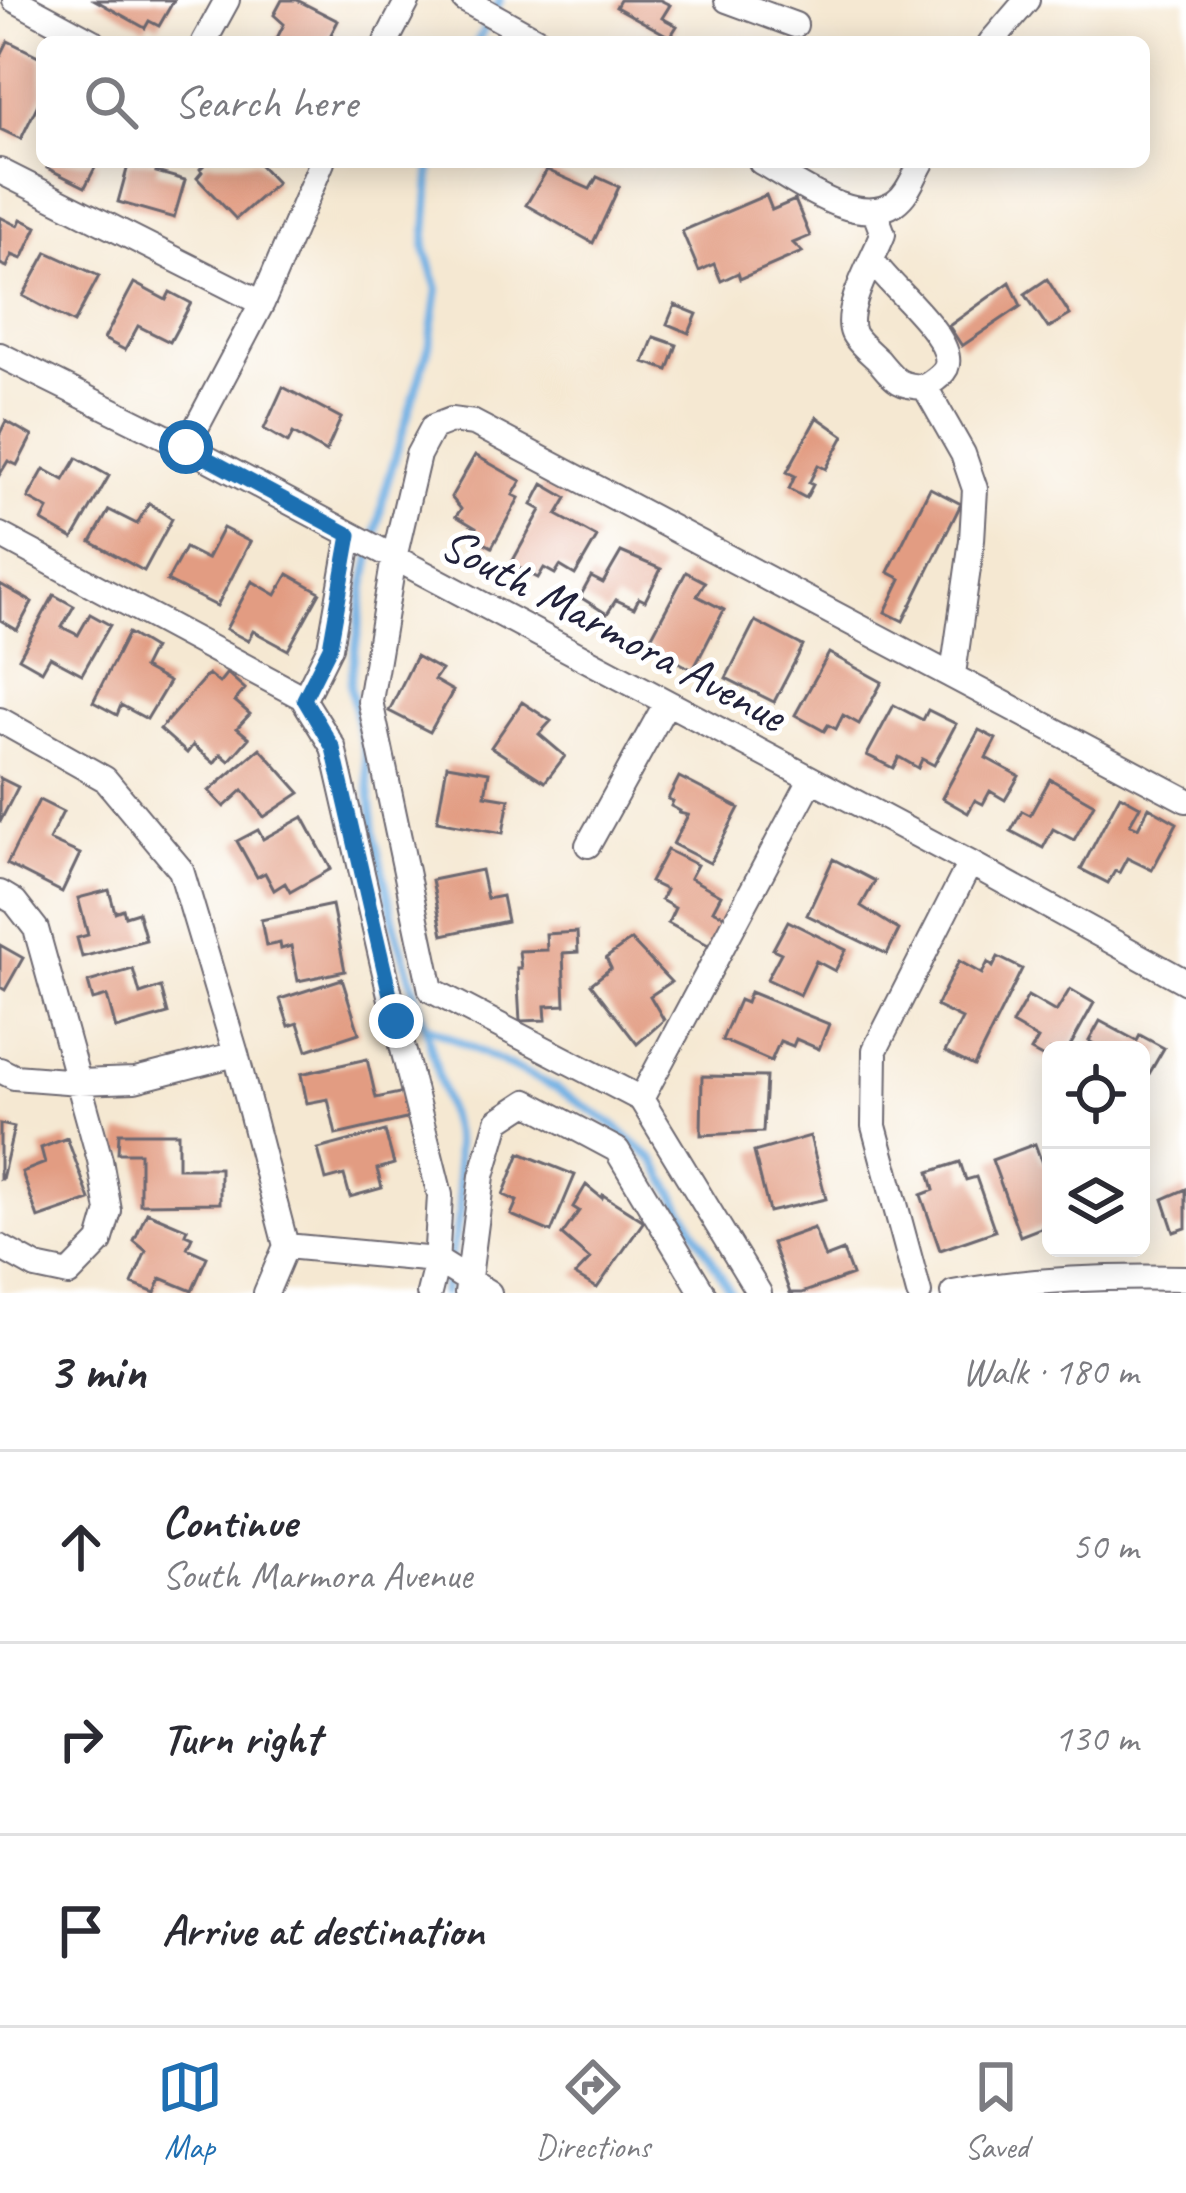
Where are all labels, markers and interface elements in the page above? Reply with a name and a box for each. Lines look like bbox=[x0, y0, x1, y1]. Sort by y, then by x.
search box bbox=[36, 36, 1150, 168]
icon: search bbox=[78, 69, 144, 135]
text: Search here bbox=[174, 74, 357, 131]
route start bbox=[159, 420, 213, 474]
street label: South Marmora Avenue bbox=[431, 513, 799, 746]
route end bbox=[369, 994, 423, 1048]
map controls bbox=[1042, 1041, 1150, 1257]
button: locate bbox=[1042, 1041, 1150, 1149]
button: layers bbox=[1042, 1149, 1150, 1257]
text: 3 min bbox=[48, 1339, 146, 1403]
text: Walk · 180 m bbox=[962, 1347, 1138, 1396]
text: Continue bbox=[162, 1494, 296, 1551]
icon: ahead bbox=[48, 1514, 114, 1580]
text: 50 m bbox=[1072, 1522, 1138, 1571]
text: South Marmora Avenue bbox=[162, 1551, 472, 1600]
icon: right bbox=[48, 1706, 114, 1772]
text: Turn right bbox=[162, 1710, 320, 1767]
text: 130 m bbox=[1054, 1714, 1138, 1763]
icon: arrive bbox=[48, 1898, 114, 1964]
text: Arrive at destination bbox=[162, 1902, 484, 1959]
tab: Map bbox=[157, 2054, 223, 2168]
tab: Directions bbox=[536, 2054, 650, 2168]
tab: Saved bbox=[963, 2054, 1029, 2168]

